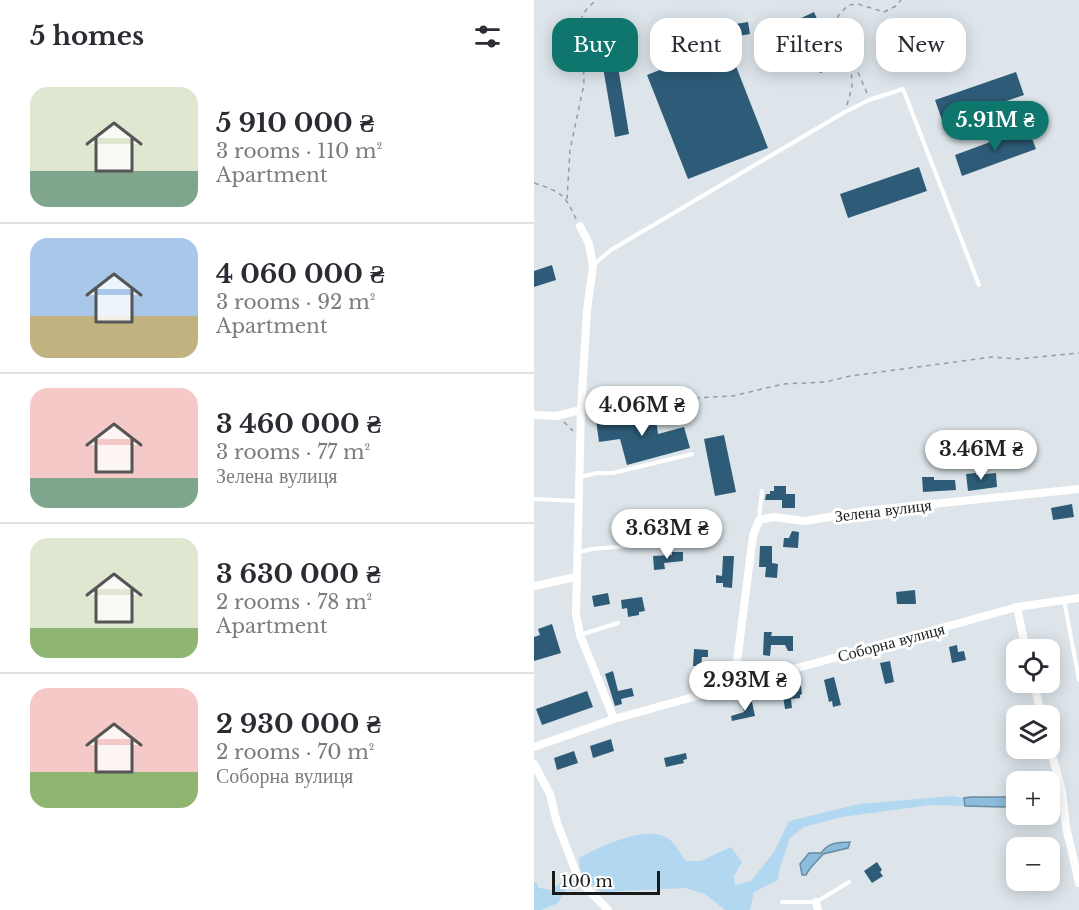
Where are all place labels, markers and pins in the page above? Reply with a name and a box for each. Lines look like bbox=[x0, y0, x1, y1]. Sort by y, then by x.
pin: 5.91M ₴ bbox=[940, 101, 1050, 152]
pin: 4.06M ₴ bbox=[587, 386, 697, 437]
pin: 3.46M ₴ bbox=[926, 430, 1036, 481]
pin: 3.63M ₴ bbox=[612, 509, 722, 560]
pin: 2.93M ₴ bbox=[690, 661, 800, 712]

